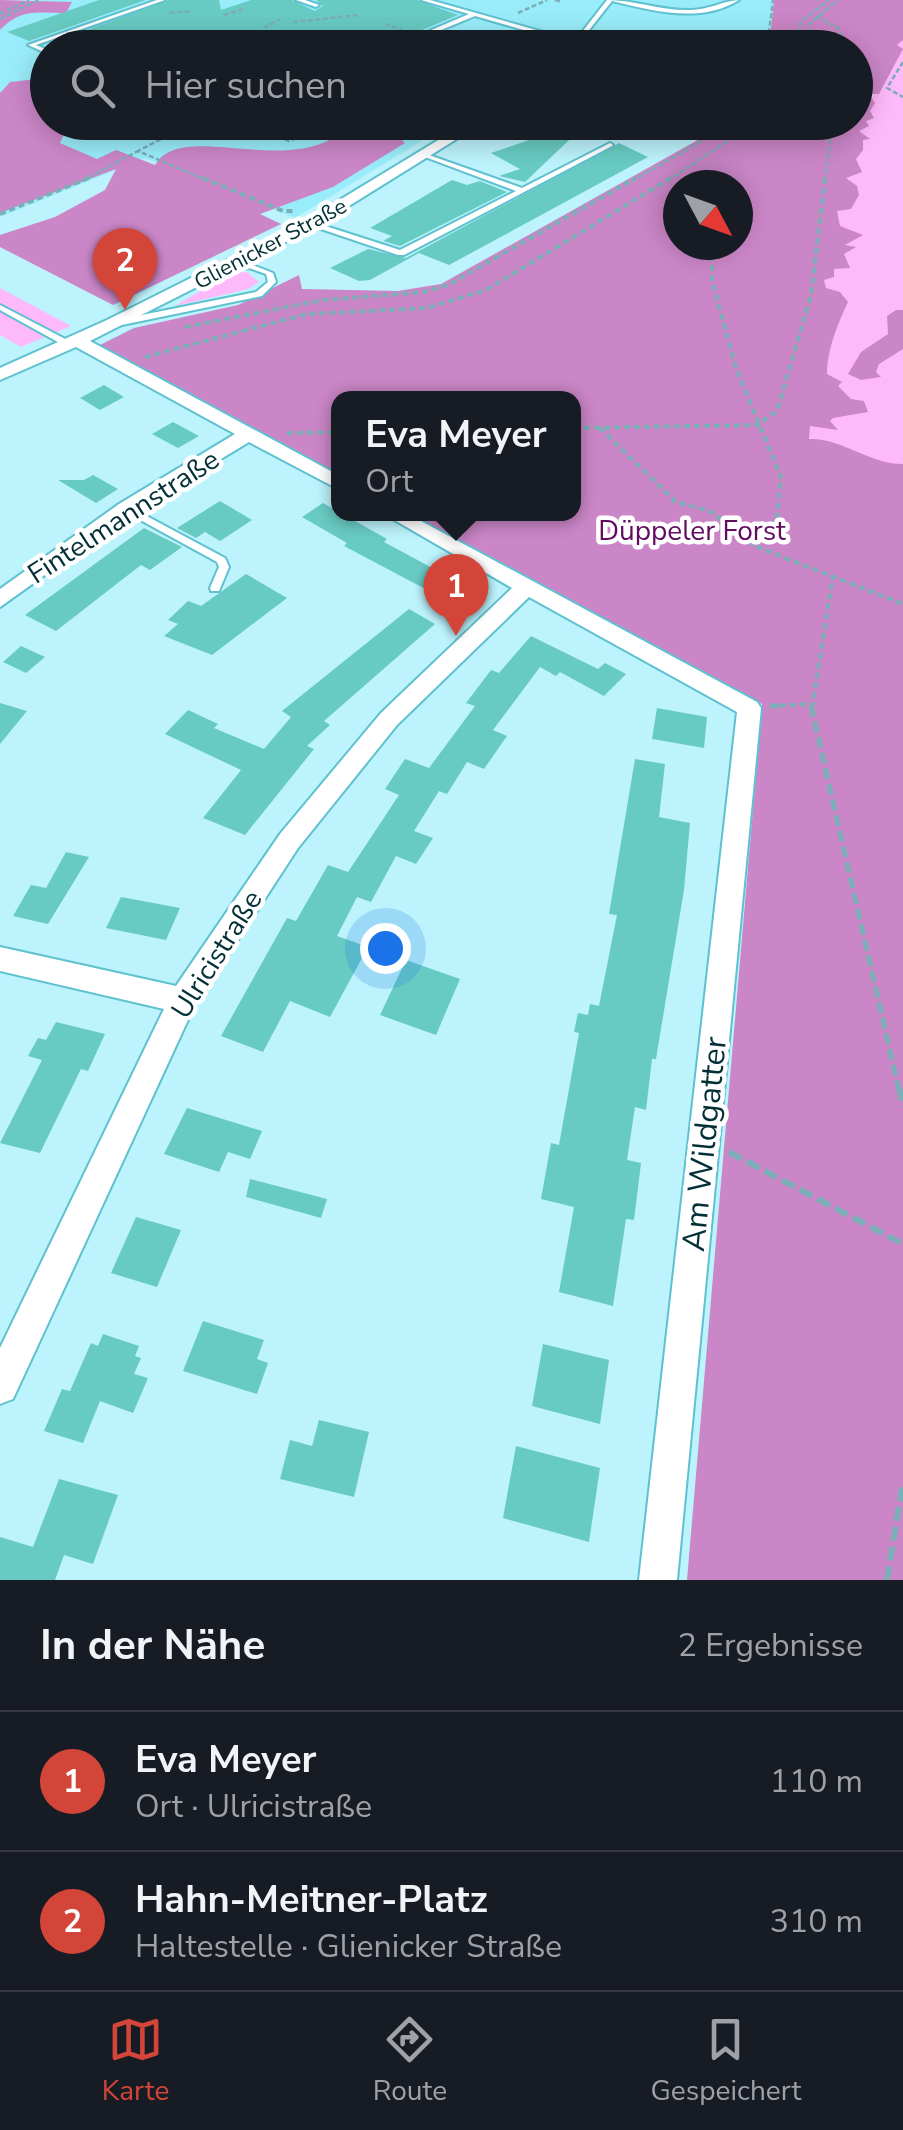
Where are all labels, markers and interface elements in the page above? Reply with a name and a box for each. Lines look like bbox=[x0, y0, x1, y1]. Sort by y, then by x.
search box bbox=[30, 30, 873, 140]
icon: search bbox=[65, 58, 120, 113]
text: Hier suchen bbox=[145, 60, 347, 111]
north arrow bbox=[663, 170, 753, 260]
street label: Glienicker Straße bbox=[189, 191, 352, 297]
pin: 2 bbox=[92, 228, 158, 310]
popup bbox=[331, 391, 581, 521]
text: Eva Meyer bbox=[365, 409, 547, 460]
street label: Fintelmannstraße bbox=[20, 441, 227, 593]
text: Ort bbox=[365, 460, 413, 503]
park label: Düppeler Forst bbox=[598, 512, 786, 550]
pin: 1 bbox=[424, 554, 488, 636]
street label: Ulricistraße bbox=[162, 883, 271, 1026]
your location bbox=[360, 923, 411, 974]
street label: Am Wildgatter bbox=[672, 1034, 737, 1254]
text: In der Nähe bbox=[40, 1617, 265, 1674]
text: 2 Ergebnisse bbox=[678, 1624, 863, 1667]
text: Eva Meyer bbox=[135, 1734, 316, 1785]
text: 1 bbox=[63, 1760, 82, 1803]
text: 110 m bbox=[770, 1760, 863, 1803]
text: Ort · Ulricistraße bbox=[135, 1785, 372, 1828]
text: Hahn-Meitner-Platz bbox=[135, 1874, 488, 1925]
text: 2 bbox=[63, 1900, 82, 1943]
text: 310 m bbox=[770, 1900, 863, 1943]
text: Haltestelle · Glienicker Straße bbox=[135, 1925, 562, 1968]
tab: Karte bbox=[102, 2012, 169, 2110]
tab: Route bbox=[373, 2012, 447, 2110]
tab: Gespeichert bbox=[651, 2012, 801, 2110]

